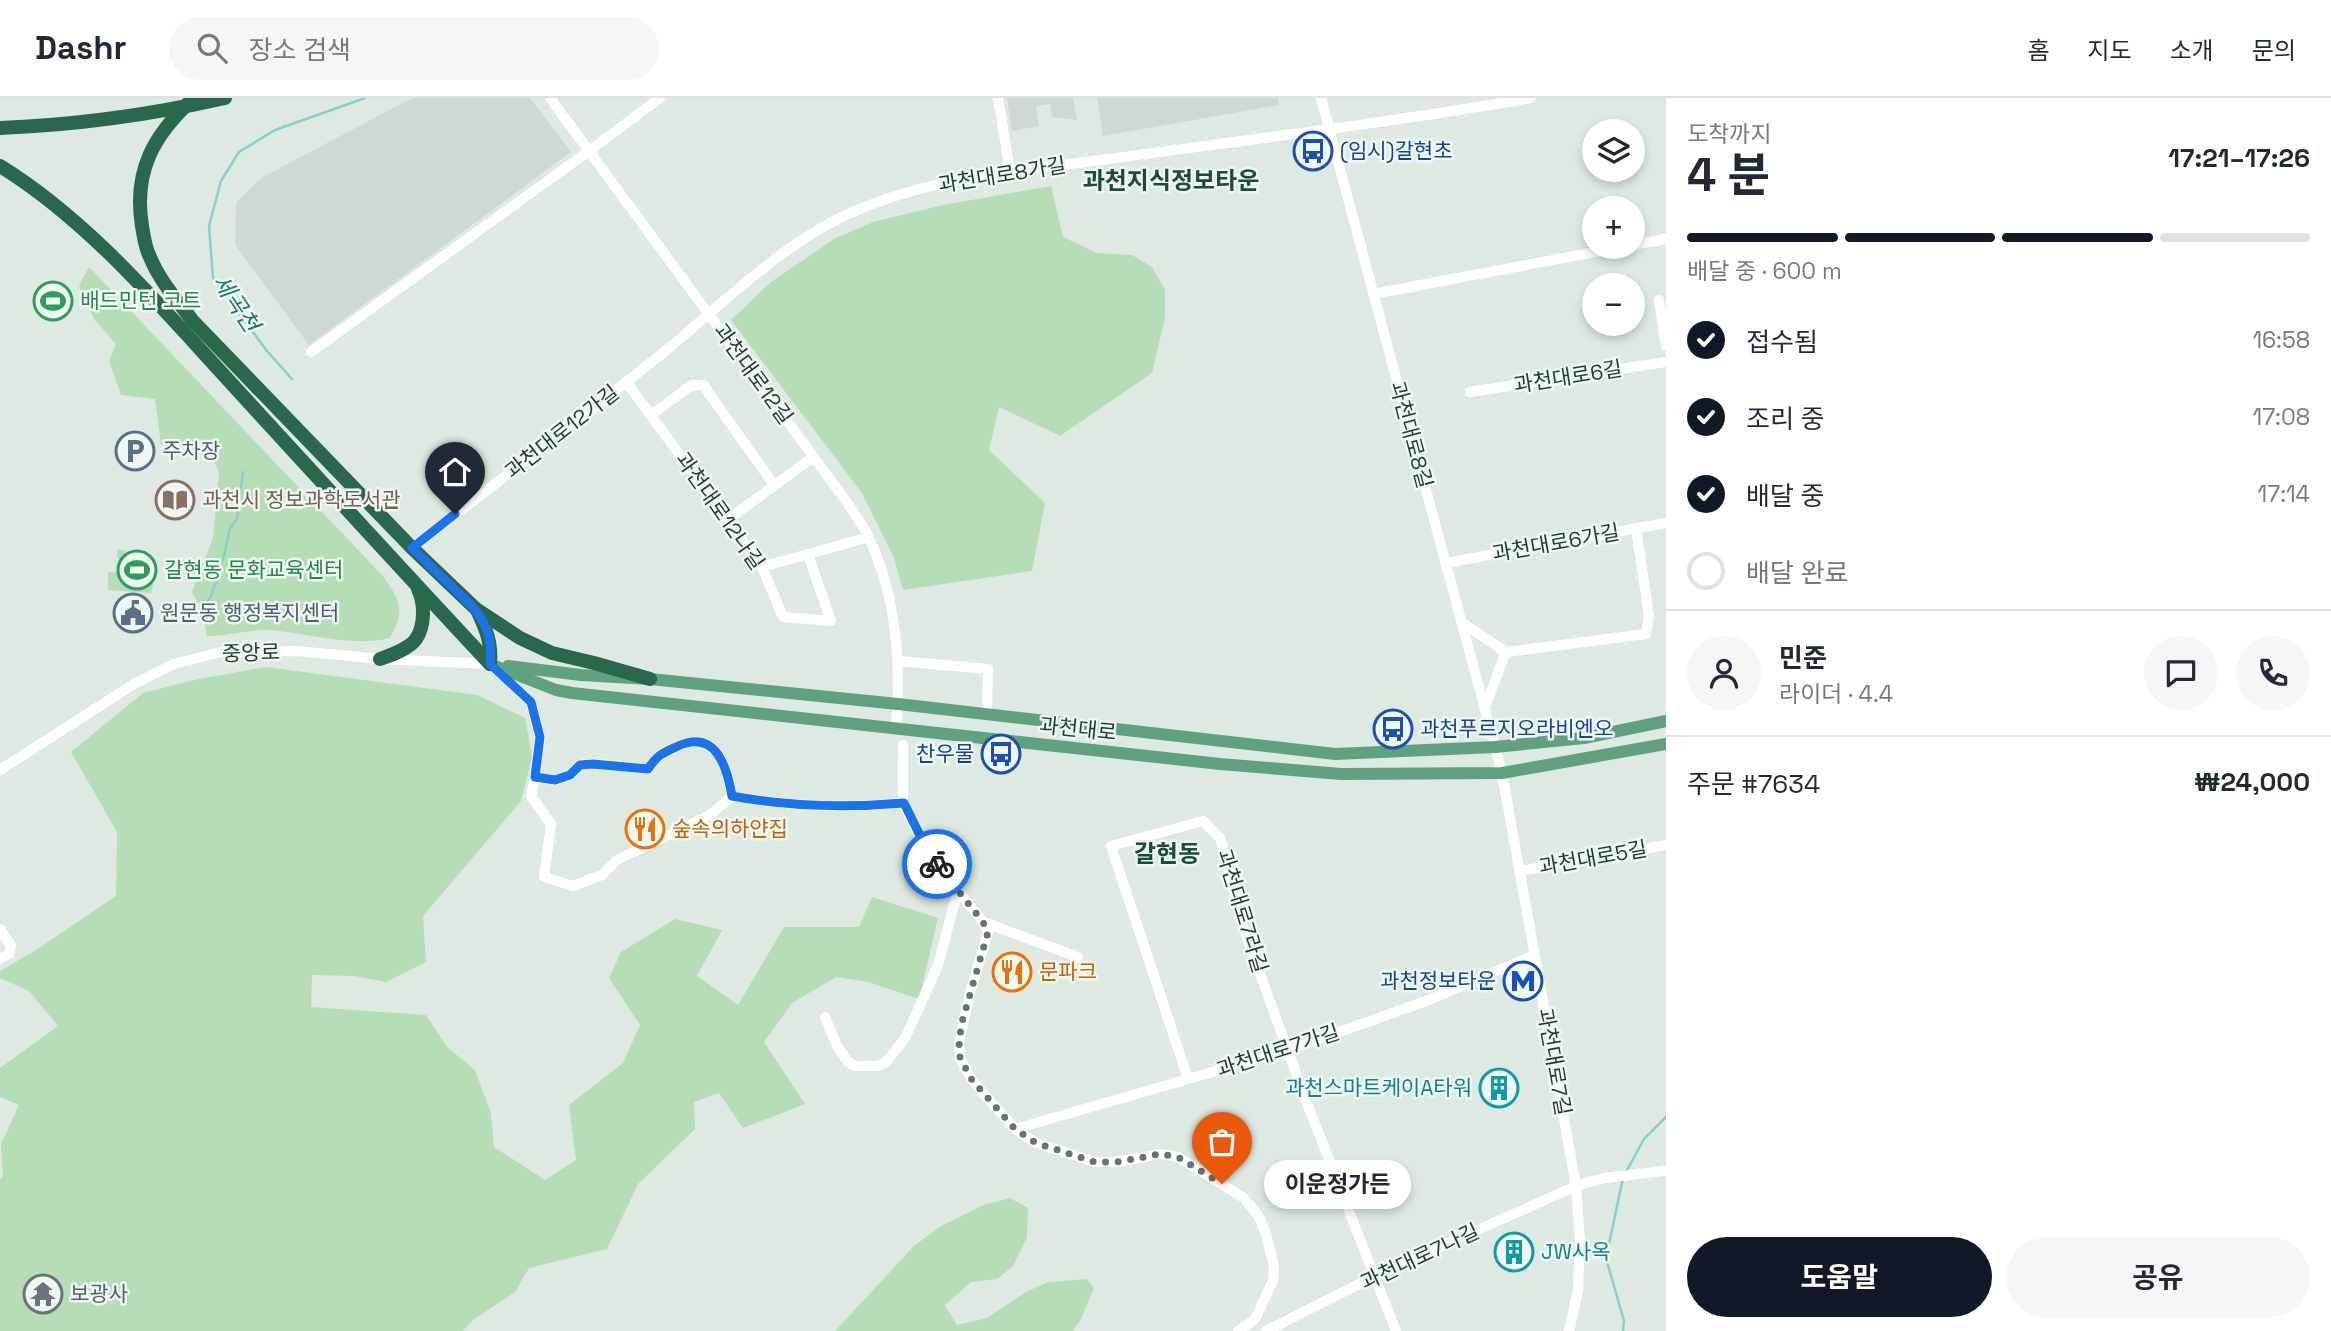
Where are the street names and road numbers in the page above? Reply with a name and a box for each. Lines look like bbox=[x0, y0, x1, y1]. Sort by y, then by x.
street label: 과천대로8가길 bbox=[936, 151, 1068, 198]
street label: 과천대로12길 bbox=[708, 318, 799, 429]
street label: 과천대로6길 bbox=[1512, 355, 1624, 398]
street label: 과천대로8길 bbox=[1384, 378, 1439, 491]
street label: 과천대로12가길 bbox=[499, 379, 624, 485]
street label: 과천대로12나길 bbox=[670, 447, 771, 575]
street label: 과천대로6가길 bbox=[1490, 518, 1622, 567]
street label: 중앙로 bbox=[222, 638, 280, 667]
street label: 과천대로 bbox=[1038, 711, 1118, 746]
street label: 과천대로5길 bbox=[1537, 835, 1649, 880]
street label: 과천대로7라길 bbox=[1211, 846, 1274, 976]
street label: 과천대로7길 bbox=[1532, 1006, 1577, 1118]
street label: 과천대로7가길 bbox=[1213, 1018, 1343, 1083]
street label: 과천대로7나길 bbox=[1356, 1217, 1483, 1296]

